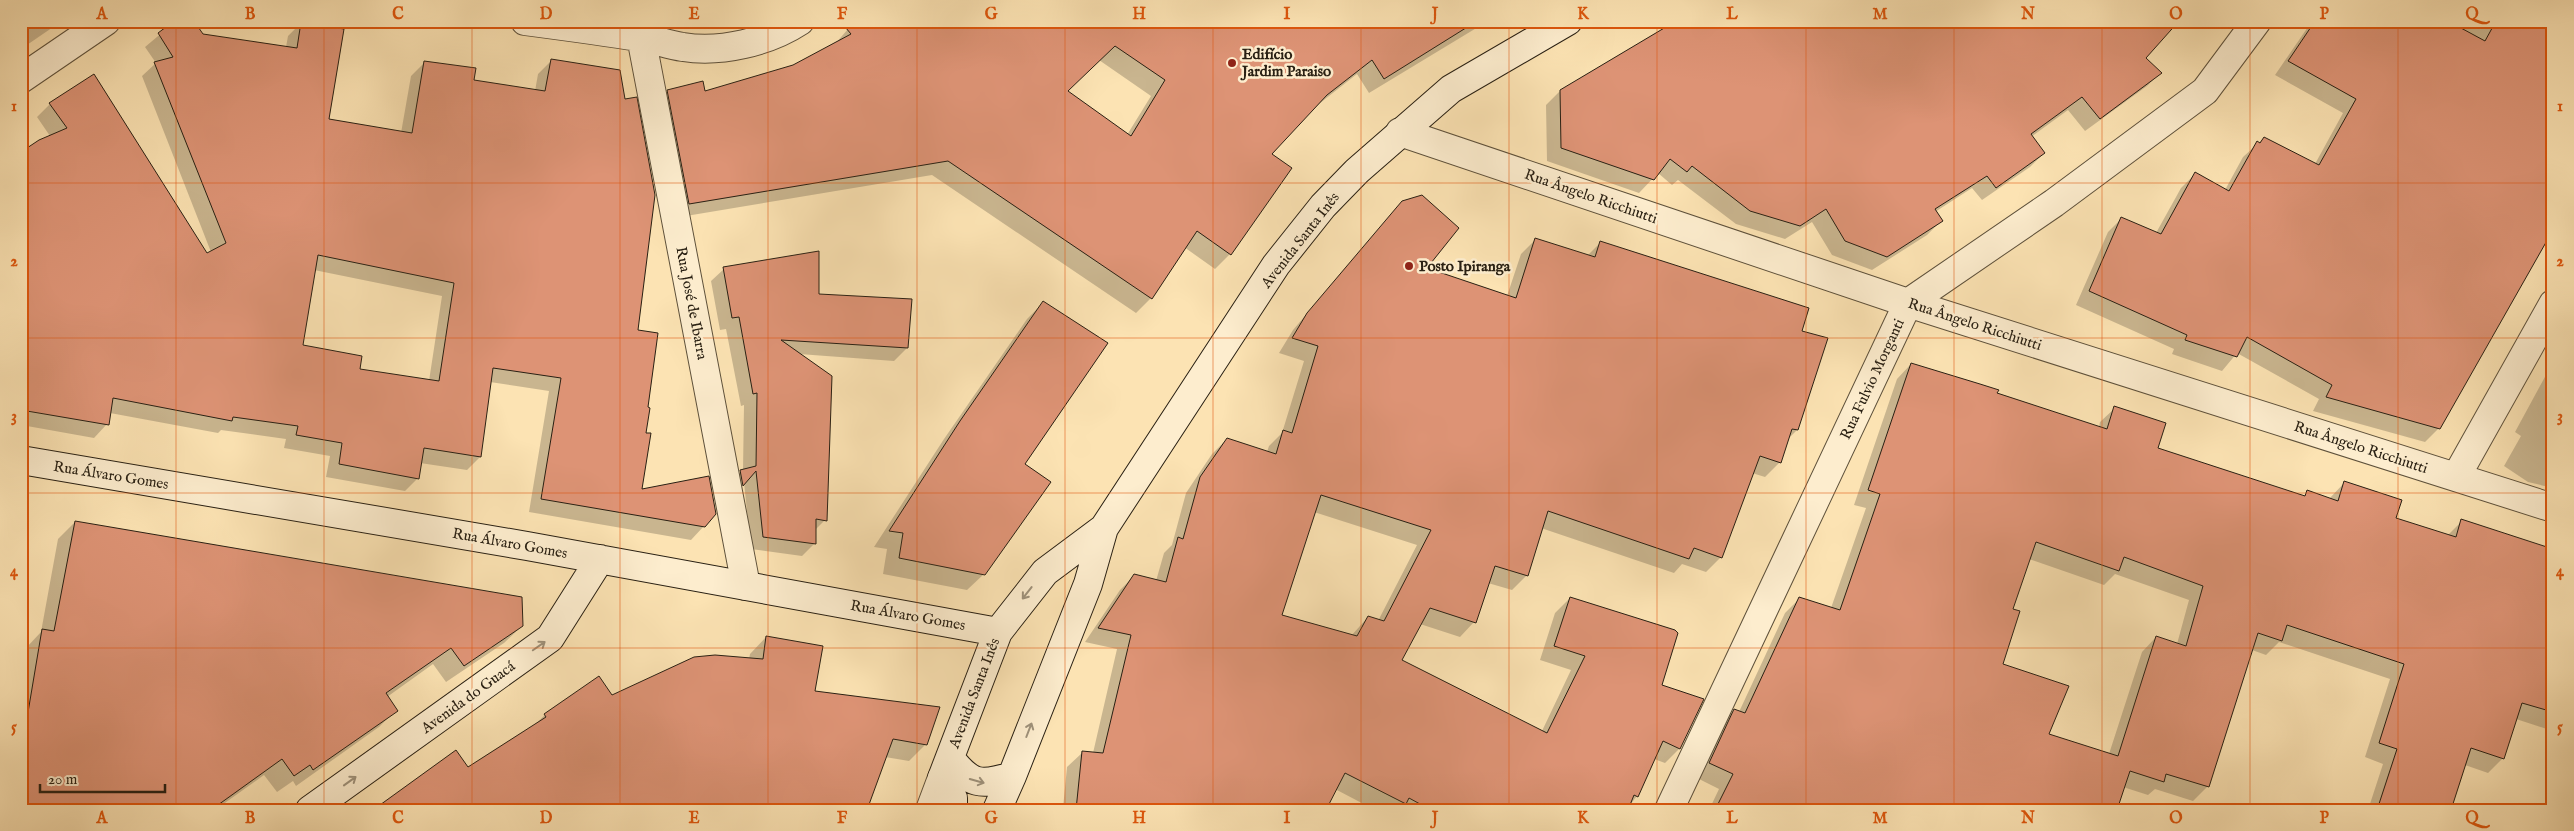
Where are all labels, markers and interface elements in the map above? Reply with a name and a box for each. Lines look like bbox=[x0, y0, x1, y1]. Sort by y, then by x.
text: A bbox=[96, 5, 109, 25]
text: B bbox=[245, 5, 256, 25]
text: C bbox=[392, 5, 404, 25]
text: D bbox=[540, 5, 553, 25]
text: E bbox=[688, 5, 700, 25]
text: F bbox=[837, 5, 848, 25]
text: G bbox=[985, 5, 998, 25]
text: H bbox=[1132, 5, 1146, 25]
text: I bbox=[1284, 5, 1291, 25]
text: J bbox=[1430, 5, 1439, 25]
text: K bbox=[1577, 5, 1590, 25]
text: L bbox=[1726, 5, 1738, 25]
text: M bbox=[1872, 5, 1888, 25]
text: N bbox=[2020, 5, 2035, 25]
text: O bbox=[2169, 5, 2183, 25]
text: P bbox=[2319, 5, 2329, 25]
text: Q bbox=[2465, 5, 2490, 25]
place label: Edifício Jardim Paraiso bbox=[1240, 45, 1331, 81]
marker: Edifício Jardim Paraiso bbox=[1226, 57, 1238, 69]
text: 1 bbox=[11, 97, 17, 117]
text: 1 bbox=[2557, 97, 2563, 117]
street label: Rua Ângelo Ricchiutti bbox=[1522, 165, 1660, 228]
street label: Avenida Santa Inês bbox=[1256, 189, 1344, 293]
street label: Rua José de Ibarra bbox=[671, 245, 712, 362]
text: 2 bbox=[10, 252, 18, 272]
text: 2 bbox=[2556, 252, 2564, 272]
place label: Posto Ipiranga bbox=[1419, 257, 1511, 276]
marker: Posto Ipiranga bbox=[1403, 260, 1415, 272]
street label: Rua Ângelo Ricchiutti bbox=[1906, 294, 2044, 355]
street label: Rua Fulvio Morganti bbox=[1836, 316, 1909, 443]
text: 3 bbox=[11, 407, 17, 427]
text: 3 bbox=[2557, 407, 2563, 427]
street label: Rua Ângelo Ricchiutti bbox=[2292, 417, 2430, 478]
street label: Rua Álvaro Gomes bbox=[52, 457, 170, 494]
street label: Rua Álvaro Gomes bbox=[451, 524, 569, 563]
text: 4 bbox=[10, 562, 19, 582]
text: 4 bbox=[2556, 562, 2565, 582]
one-way arrow bbox=[1022, 586, 1032, 600]
street label: Rua Álvaro Gomes bbox=[849, 596, 967, 635]
street label: Avenida Santa Inês bbox=[944, 635, 1004, 752]
one-way arrow bbox=[532, 641, 546, 651]
street label: Avenida do Guacá bbox=[417, 657, 519, 738]
text: 5 bbox=[11, 718, 17, 738]
text: 5 bbox=[2557, 718, 2563, 738]
one-way arrow bbox=[1025, 723, 1034, 739]
scale bar bbox=[40, 761, 165, 793]
text: 20 m bbox=[48, 770, 78, 789]
one-way arrow bbox=[342, 776, 356, 786]
one-way arrow bbox=[969, 776, 985, 786]
text: A bbox=[96, 809, 109, 829]
text: B bbox=[245, 809, 256, 829]
text: C bbox=[392, 809, 404, 829]
text: D bbox=[540, 809, 553, 829]
text: E bbox=[688, 809, 700, 829]
text: F bbox=[837, 809, 848, 829]
text: G bbox=[985, 809, 998, 829]
text: H bbox=[1132, 809, 1146, 829]
text: I bbox=[1284, 809, 1291, 829]
text: J bbox=[1430, 809, 1439, 829]
text: K bbox=[1577, 809, 1590, 829]
text: L bbox=[1726, 809, 1738, 829]
text: M bbox=[1872, 809, 1888, 829]
text: N bbox=[2020, 809, 2035, 829]
text: O bbox=[2169, 809, 2183, 829]
text: P bbox=[2319, 809, 2329, 829]
text: Q bbox=[2465, 809, 2490, 829]

